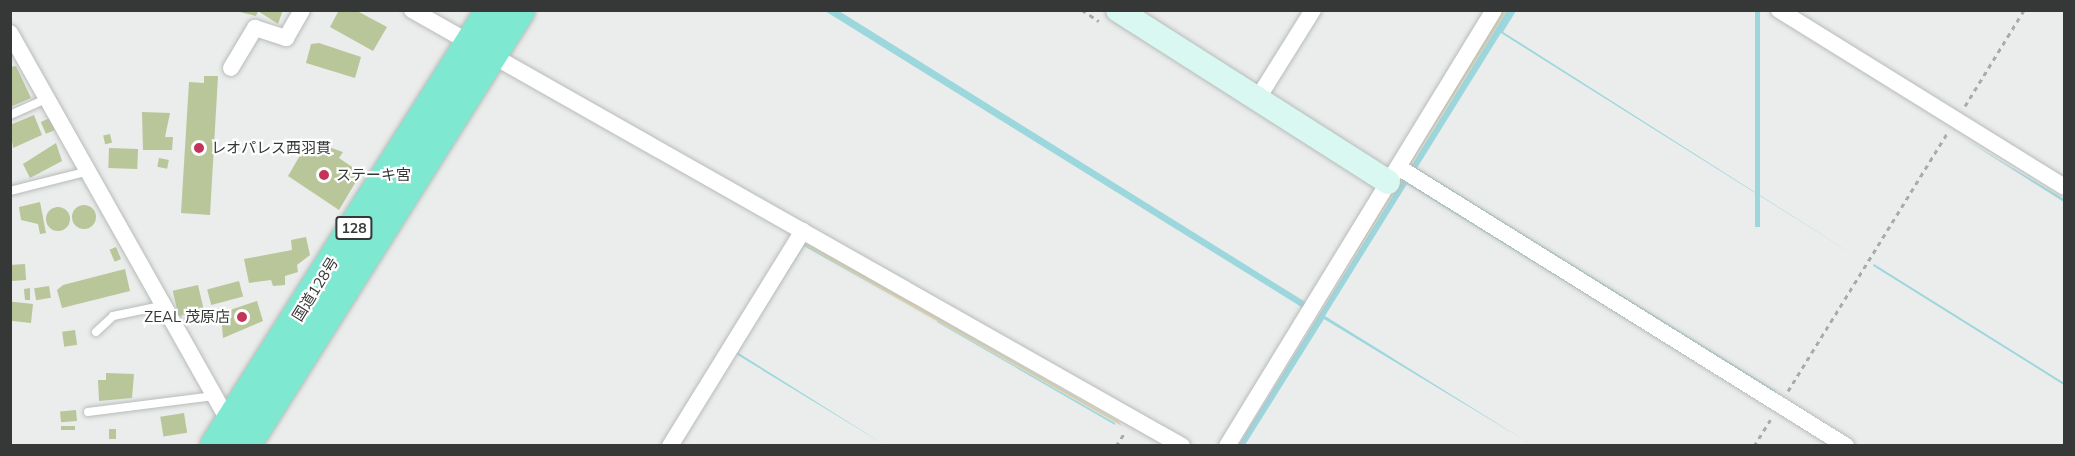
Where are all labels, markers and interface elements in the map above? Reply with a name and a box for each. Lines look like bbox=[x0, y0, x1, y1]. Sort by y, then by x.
place label: レオパレス西羽貫 bbox=[211, 139, 331, 157]
marker: レオパレス西羽貫 bbox=[192, 141, 206, 155]
place label: ステーキ宮 bbox=[336, 166, 411, 184]
marker: ステーキ宮 bbox=[317, 168, 331, 182]
road number: 128 bbox=[334, 217, 374, 239]
street label: 国道128号 bbox=[288, 254, 342, 324]
place label: ZEAL 茂原店 bbox=[144, 308, 230, 326]
marker: ZEAL 茂原店 bbox=[235, 310, 249, 324]

